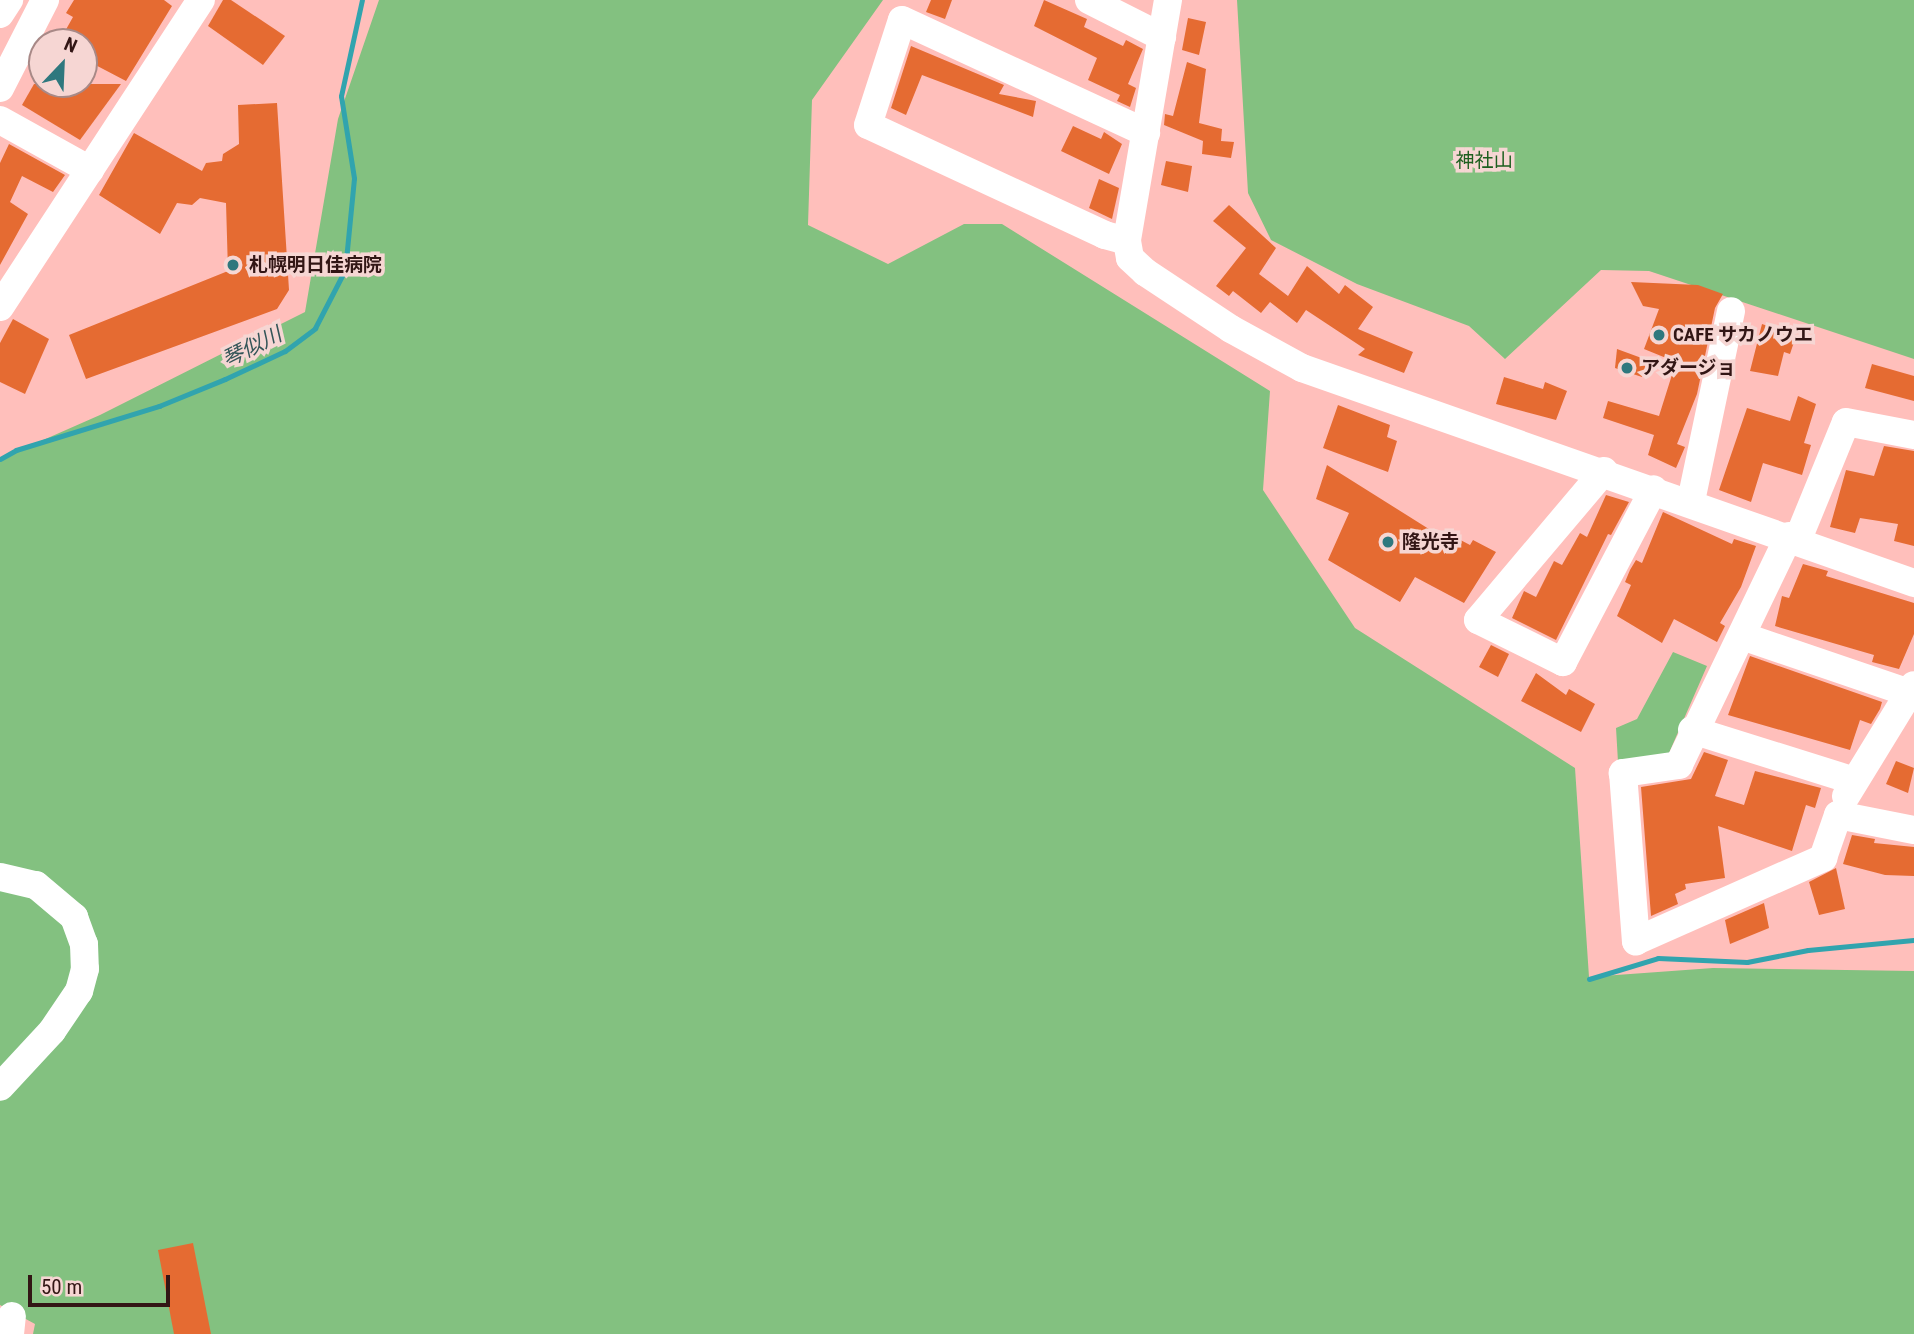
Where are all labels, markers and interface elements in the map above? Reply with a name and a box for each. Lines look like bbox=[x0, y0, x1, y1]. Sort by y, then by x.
north arrow bbox=[28, 28, 98, 98]
text: N bbox=[61, 32, 80, 58]
park label: 神社山 bbox=[1456, 150, 1512, 172]
place label: 札幌明日佳病院 bbox=[249, 254, 382, 276]
marker: 札幌明日佳病院 bbox=[223, 255, 243, 275]
water label: 琴似川 bbox=[218, 321, 286, 373]
place label: CAFE サカノウエ bbox=[1673, 324, 1813, 346]
marker: CAFE サカノウエ bbox=[1651, 327, 1667, 343]
place label: アダージョ bbox=[1641, 357, 1736, 379]
marker: アダージョ bbox=[1619, 360, 1635, 376]
place label: 隆光寺 bbox=[1402, 531, 1459, 553]
marker: 隆光寺 bbox=[1380, 534, 1396, 550]
scale bar bbox=[32, 1260, 173, 1304]
text: 50 m bbox=[41, 1275, 82, 1299]

